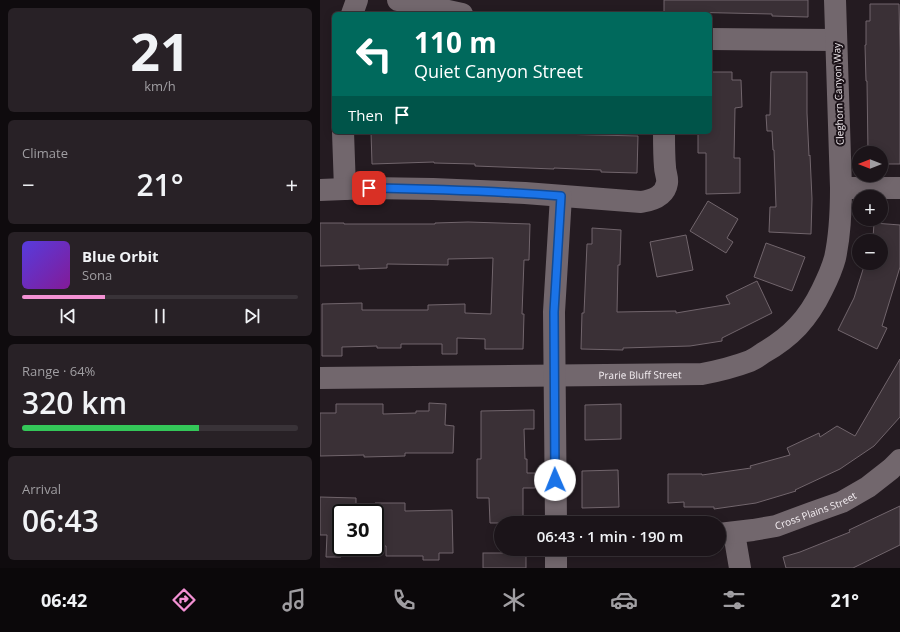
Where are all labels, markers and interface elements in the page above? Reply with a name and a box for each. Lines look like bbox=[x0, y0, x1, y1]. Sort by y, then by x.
text: 21 bbox=[130, 15, 190, 86]
text: 110 m bbox=[414, 23, 497, 61]
icon: left bbox=[348, 28, 400, 80]
street label: Cleghorn Canyon Way bbox=[829, 42, 847, 145]
text: Quiet Canyon Street bbox=[414, 59, 583, 83]
text: km/h bbox=[144, 77, 176, 95]
icon: arrive bbox=[391, 104, 413, 126]
text: Then bbox=[348, 105, 383, 125]
text: Climate bbox=[22, 144, 68, 162]
north arrow bbox=[852, 146, 888, 182]
map controls bbox=[852, 146, 888, 270]
text: 21° bbox=[136, 164, 184, 205]
text: − bbox=[22, 169, 35, 199]
text: + bbox=[285, 169, 298, 199]
pin bbox=[352, 171, 386, 205]
icon: arrive bbox=[358, 177, 380, 199]
button: + bbox=[852, 190, 888, 226]
button: − bbox=[852, 234, 888, 270]
text: Blue Orbit bbox=[82, 246, 159, 266]
text: Sona bbox=[82, 266, 112, 284]
icon: previous bbox=[57, 305, 79, 327]
icon: pause bbox=[149, 305, 171, 327]
icon: next bbox=[241, 305, 263, 327]
text: Range · 64% bbox=[22, 362, 95, 380]
street label: Prarie Bluff Street bbox=[598, 367, 682, 382]
text: 320 km bbox=[22, 382, 127, 423]
position arrow bbox=[534, 459, 576, 501]
text: Arrival bbox=[22, 480, 61, 498]
street label: Cross Plains Street bbox=[773, 488, 859, 533]
text: 06:43 bbox=[22, 500, 99, 541]
speed limit sign: 30 bbox=[332, 504, 384, 556]
text: 06:43 · 1 min · 190 m bbox=[537, 526, 683, 546]
icon: directions bbox=[170, 586, 198, 614]
icon: music bbox=[280, 586, 308, 614]
icon: phone bbox=[390, 586, 418, 614]
icon: climate bbox=[500, 586, 528, 614]
icon: car bbox=[610, 586, 638, 614]
icon: filters bbox=[720, 586, 748, 614]
text: 06:42 bbox=[41, 588, 87, 612]
text: 21° bbox=[831, 588, 859, 612]

